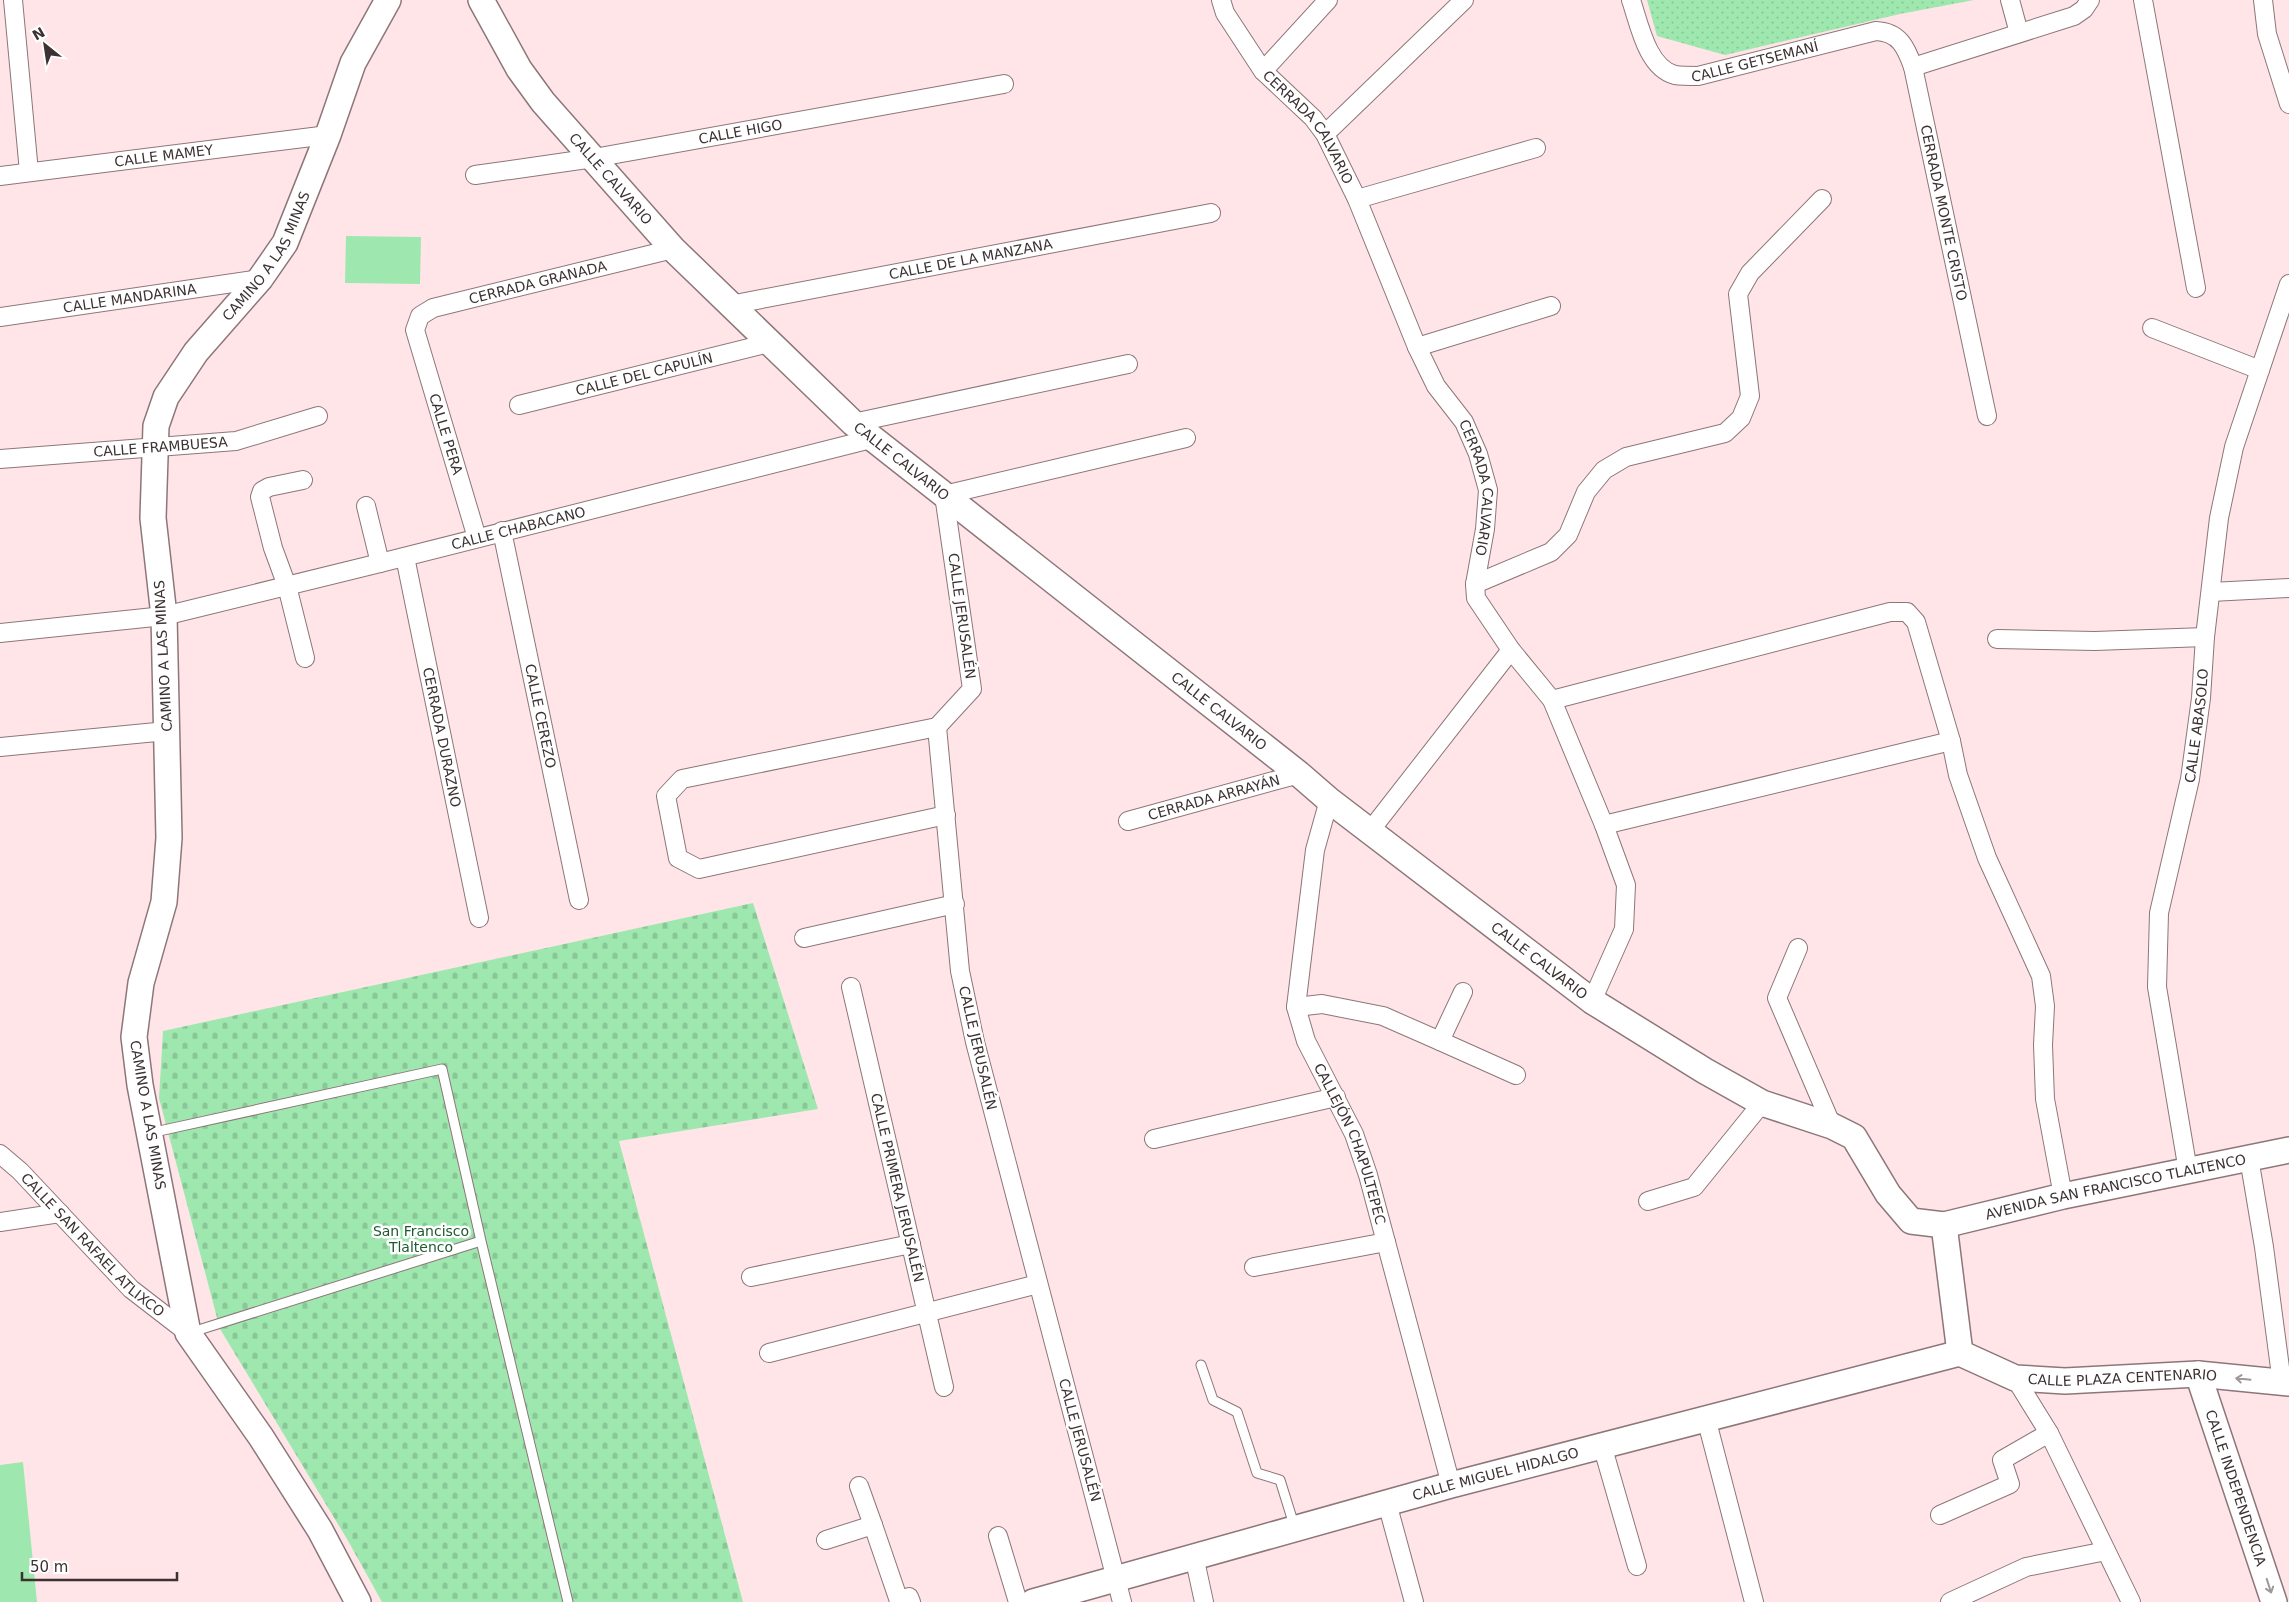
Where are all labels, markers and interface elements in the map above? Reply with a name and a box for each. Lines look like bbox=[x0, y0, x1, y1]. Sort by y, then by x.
north arrow bbox=[20, 20, 70, 70]
text: N bbox=[29, 24, 48, 44]
street label: CALLE GETSEMANÍ bbox=[1691, 38, 1820, 84]
street label: CERRADA CALVARIO bbox=[1260, 67, 1356, 187]
street label: CALLE HIGO bbox=[697, 116, 784, 147]
street label: CERRADA MONTE CRISTO bbox=[1917, 123, 1970, 302]
street label: CALLE CALVARIO bbox=[566, 130, 656, 228]
street label: CALLE MAMEY bbox=[113, 141, 215, 170]
street label: CAMINO A LAS MINAS bbox=[219, 189, 313, 324]
street label: CALLE DE LA MANZANA bbox=[888, 235, 1054, 282]
street label: CERRADA GRANADA bbox=[467, 257, 609, 307]
street label: CALLE MANDARINA bbox=[62, 280, 198, 316]
street label: CALLE DEL CAPULÍN bbox=[574, 349, 714, 399]
street label: CALLE PERA bbox=[426, 391, 466, 477]
street label: CERRADA CALVARIO bbox=[1456, 417, 1496, 557]
street label: CALLE CALVARIO bbox=[851, 419, 953, 504]
street label: CALLE FRAMBUESA bbox=[93, 434, 229, 460]
street label: CALLE CHABACANO bbox=[450, 503, 587, 553]
street label: CALLE JERUSALÉN bbox=[945, 552, 979, 680]
street label: CAMINO A LAS MINAS bbox=[151, 580, 175, 732]
street label: CALLE CEREZO bbox=[522, 662, 559, 770]
street label: CERRADA DURAZNO bbox=[420, 666, 464, 809]
street label: CALLE ABASOLO bbox=[2182, 668, 2211, 784]
street label: CALLE CALVARIO bbox=[1168, 669, 1270, 754]
street label: CERRADA ARRAYÁN bbox=[1146, 772, 1282, 823]
street label: CALLE CALVARIO bbox=[1488, 919, 1591, 1003]
street label: CALLE JERUSALÉN bbox=[956, 984, 1000, 1112]
street label: CAMINO A LAS MINAS bbox=[127, 1039, 169, 1191]
street label: CALLEJÓN CHAPULTEPEC bbox=[1311, 1060, 1389, 1227]
street label: CALLE PRIMERA JERUSALÉN bbox=[868, 1092, 927, 1284]
street label: AVENIDA SAN FRANCISCO TLALTENCO bbox=[1984, 1151, 2247, 1223]
street label: CALLE SAN RAFAEL ATLIXCO bbox=[18, 1169, 168, 1320]
park label: San Francisco Tlaltenco bbox=[373, 1223, 469, 1255]
street label: CALLE PLAZA CENTENARIO bbox=[2027, 1366, 2218, 1389]
one-way arrow bbox=[2236, 1374, 2252, 1384]
street label: CALLE JERUSALÉN bbox=[1056, 1377, 1104, 1503]
street label: CALLE INDEPENDENCIA bbox=[2202, 1408, 2270, 1569]
street label: CALLE MIGUEL HIDALGO bbox=[1411, 1444, 1580, 1503]
scale bar bbox=[22, 1550, 178, 1582]
text: 50 m bbox=[30, 1558, 68, 1576]
one-way arrow bbox=[2265, 1578, 2274, 1594]

